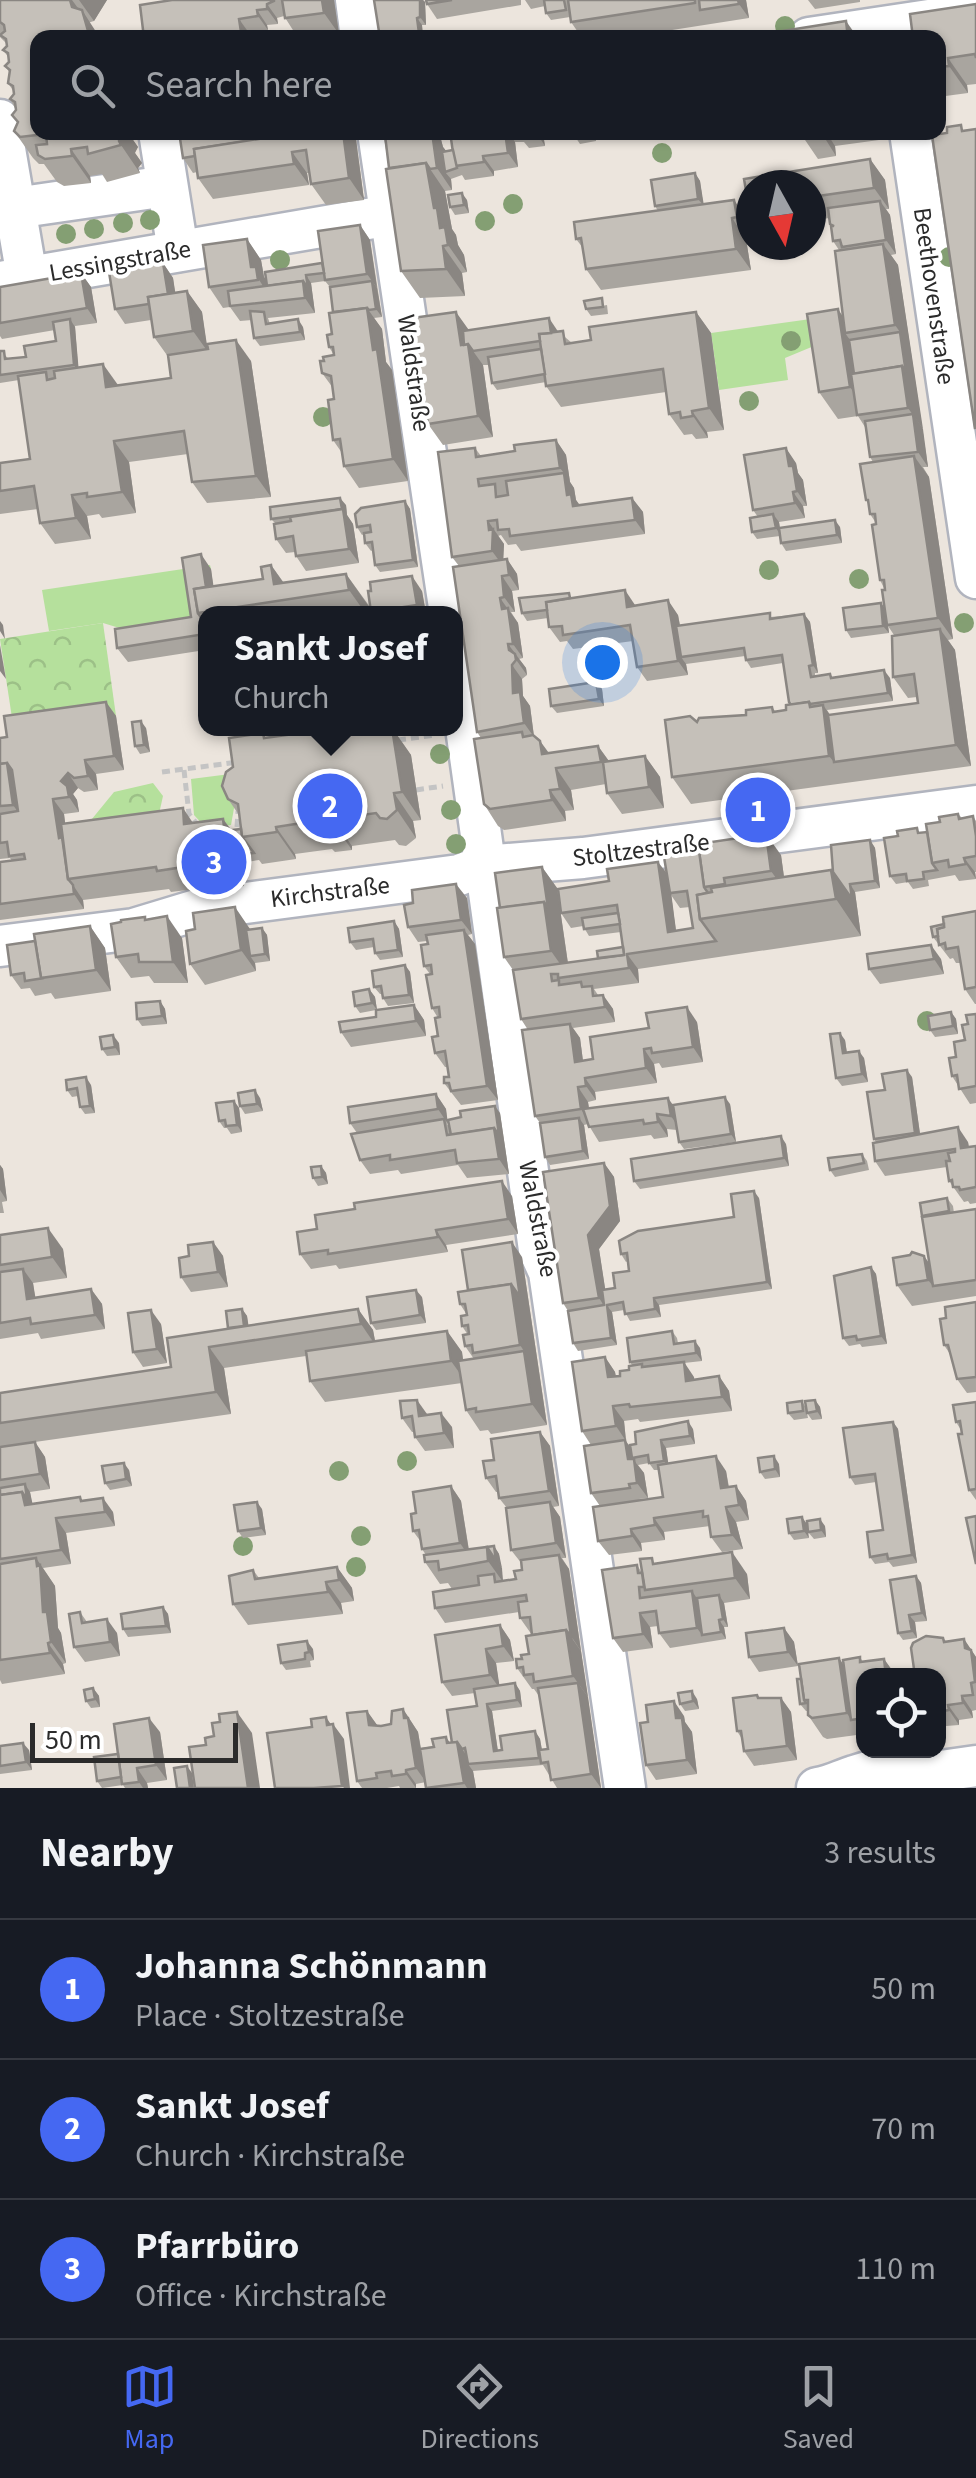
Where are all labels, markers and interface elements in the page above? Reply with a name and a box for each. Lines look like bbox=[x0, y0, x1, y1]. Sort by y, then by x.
search box bbox=[30, 30, 946, 140]
icon: search bbox=[65, 58, 120, 113]
text: Search here bbox=[145, 58, 332, 112]
north arrow bbox=[736, 170, 826, 260]
street label: Beethovenstraße bbox=[904, 205, 964, 387]
street label: Lessingstraße bbox=[46, 231, 194, 291]
street label: Waldstraße bbox=[388, 312, 440, 434]
popup bbox=[198, 606, 463, 736]
text: Sankt Josef bbox=[233, 621, 428, 675]
your location bbox=[577, 637, 628, 688]
text: Church bbox=[233, 675, 329, 721]
pin: 2 bbox=[298, 768, 362, 844]
pin: 1 bbox=[726, 772, 790, 848]
pin: 3 bbox=[182, 824, 246, 900]
street label: Stoltzestraße bbox=[570, 824, 712, 876]
street label: Kirchstraße bbox=[268, 867, 392, 917]
street label: Waldstraße bbox=[509, 1158, 567, 1280]
map controls bbox=[856, 1668, 946, 1758]
button: locate bbox=[856, 1668, 946, 1758]
scale bar bbox=[30, 1718, 238, 1762]
text: 50 m bbox=[45, 1720, 102, 1760]
text: Nearby bbox=[40, 1823, 174, 1883]
text: 3 results bbox=[824, 1830, 936, 1876]
text: Johanna Schönmann bbox=[135, 1939, 488, 1993]
text: 1 bbox=[64, 1966, 81, 2012]
text: 50 m bbox=[871, 1966, 936, 2012]
text: Place · Stoltzestraße bbox=[135, 1993, 405, 2039]
text: Sankt Josef bbox=[135, 2079, 329, 2133]
text: 2 bbox=[64, 2106, 81, 2152]
text: 70 m bbox=[871, 2106, 936, 2152]
text: Church · Kirchstraße bbox=[135, 2133, 405, 2179]
text: Pfarrbüro bbox=[135, 2219, 299, 2273]
text: 3 bbox=[64, 2246, 81, 2292]
text: 110 m bbox=[855, 2246, 936, 2292]
text: Office · Kirchstraße bbox=[135, 2273, 387, 2319]
tab: Map bbox=[122, 2359, 177, 2459]
tab: Directions bbox=[421, 2359, 539, 2459]
tab: Saved bbox=[783, 2359, 854, 2459]

